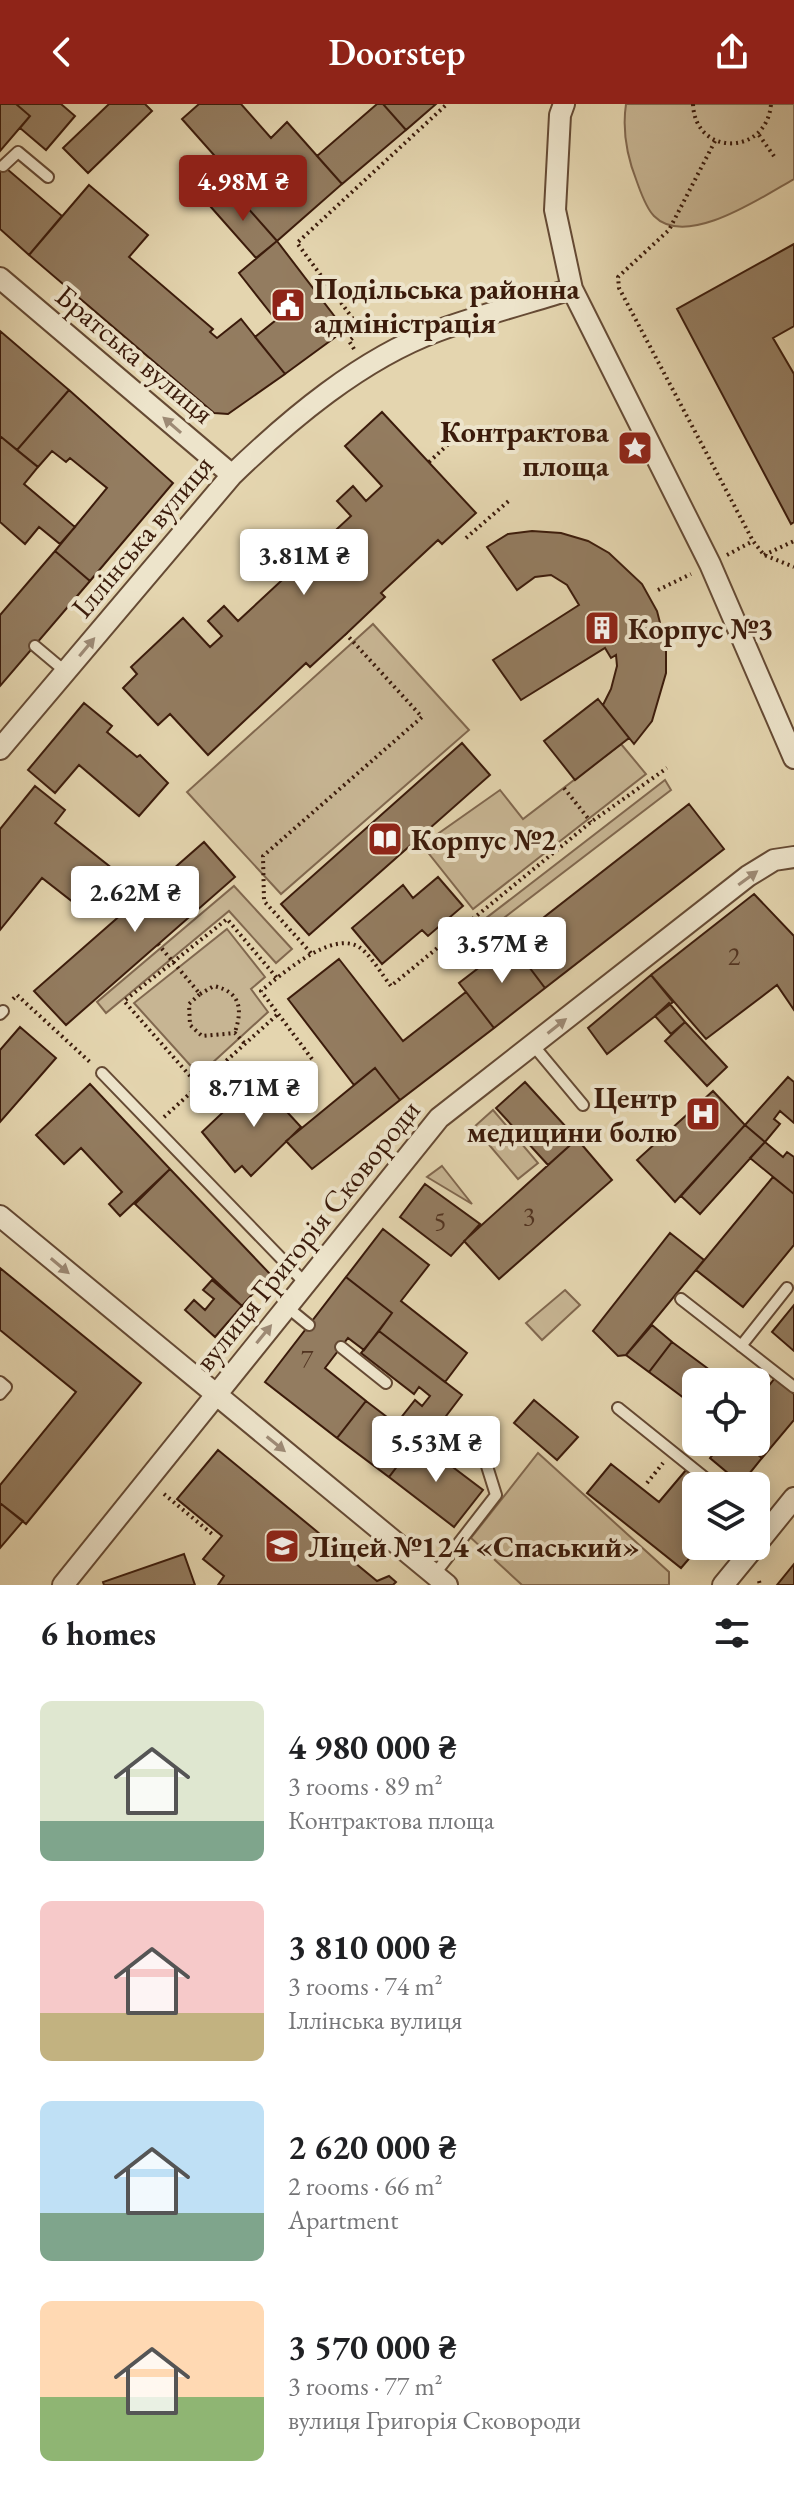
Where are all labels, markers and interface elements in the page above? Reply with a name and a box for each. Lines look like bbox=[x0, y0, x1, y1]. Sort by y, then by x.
text: Doorstep bbox=[329, 29, 465, 76]
icon: back bbox=[40, 30, 84, 74]
icon: share bbox=[710, 30, 754, 74]
pin: 4.98M ₴ bbox=[169, 155, 317, 223]
text: 4.98M ₴ bbox=[197, 164, 289, 198]
place label: Подільська районна адміністрація bbox=[314, 269, 580, 342]
street label: Братська вулиця bbox=[47, 276, 223, 432]
public building icon: Подільська районна адміністрація bbox=[269, 286, 307, 324]
place label: Контрактова площа bbox=[440, 412, 610, 485]
one-way arrow bbox=[162, 417, 182, 434]
place icon: Контрактова площа bbox=[616, 429, 654, 467]
street label: Іллінська вулиця bbox=[62, 446, 222, 626]
pin: 3.81M ₴ bbox=[230, 529, 378, 597]
text: 3.81M ₴ bbox=[258, 538, 350, 572]
building icon: Корпус №3 bbox=[583, 609, 621, 647]
place label: Корпус №3 bbox=[628, 609, 773, 648]
one-way arrow bbox=[78, 637, 95, 657]
library icon: Корпус №2 bbox=[366, 820, 404, 858]
place label: Корпус №2 bbox=[411, 820, 556, 859]
pin: 2.62M ₴ bbox=[61, 866, 209, 934]
one-way arrow bbox=[737, 870, 758, 886]
text: 2.62M ₴ bbox=[89, 875, 181, 909]
pin: 3.57M ₴ bbox=[428, 917, 576, 985]
text: 3.57M ₴ bbox=[456, 926, 548, 960]
house number: 2 bbox=[728, 939, 741, 973]
one-way arrow bbox=[547, 1018, 568, 1034]
pin: 8.71M ₴ bbox=[180, 1061, 328, 1129]
text: 8.71M ₴ bbox=[208, 1070, 300, 1104]
place label: Центр медицини болю bbox=[467, 1078, 677, 1151]
street label: вулиця Григорія Сковороди bbox=[185, 1091, 429, 1379]
hospital icon: Центр медицини болю bbox=[684, 1095, 722, 1133]
house number: 3 bbox=[523, 1199, 535, 1233]
house number: 5 bbox=[434, 1204, 446, 1238]
one-way arrow bbox=[49, 1257, 69, 1274]
one-way arrow bbox=[256, 1324, 272, 1344]
house number: 7 bbox=[301, 1342, 314, 1376]
map controls bbox=[682, 1368, 770, 1560]
button: locate bbox=[682, 1368, 770, 1456]
pin: 5.53M ₴ bbox=[362, 1416, 510, 1484]
text: 5.53M ₴ bbox=[390, 1425, 482, 1459]
one-way arrow bbox=[265, 1435, 285, 1452]
button: layers bbox=[682, 1472, 770, 1560]
school or university icon: Ліцей №124 «Спаський» bbox=[263, 1527, 301, 1565]
place label: Ліцей №124 «Спаський» bbox=[308, 1527, 640, 1566]
text: 6 homes bbox=[40, 1611, 156, 1655]
icon: filters bbox=[710, 1611, 754, 1655]
text: 4 980 000 ₴ bbox=[288, 1725, 457, 1769]
icon: home bbox=[104, 1733, 200, 1829]
text: 3 rooms · 89 m² bbox=[288, 1769, 443, 1803]
text: Контрактова площа bbox=[288, 1803, 494, 1837]
text: 3 810 000 ₴ bbox=[288, 1925, 457, 1969]
icon: home bbox=[104, 1933, 200, 2029]
text: 3 rooms · 74 m² bbox=[288, 1969, 443, 2003]
text: Іллінська вулиця bbox=[288, 2003, 462, 2037]
text: 2 620 000 ₴ bbox=[288, 2125, 457, 2169]
icon: home bbox=[104, 2133, 200, 2229]
text: 2 rooms · 66 m² bbox=[288, 2169, 443, 2203]
text: Apartment bbox=[288, 2203, 398, 2237]
text: 3 570 000 ₴ bbox=[288, 2325, 457, 2369]
icon: home bbox=[104, 2333, 200, 2429]
text: 3 rooms · 77 m² bbox=[288, 2369, 443, 2403]
text: вулиця Григорія Сковороди bbox=[288, 2403, 581, 2437]

